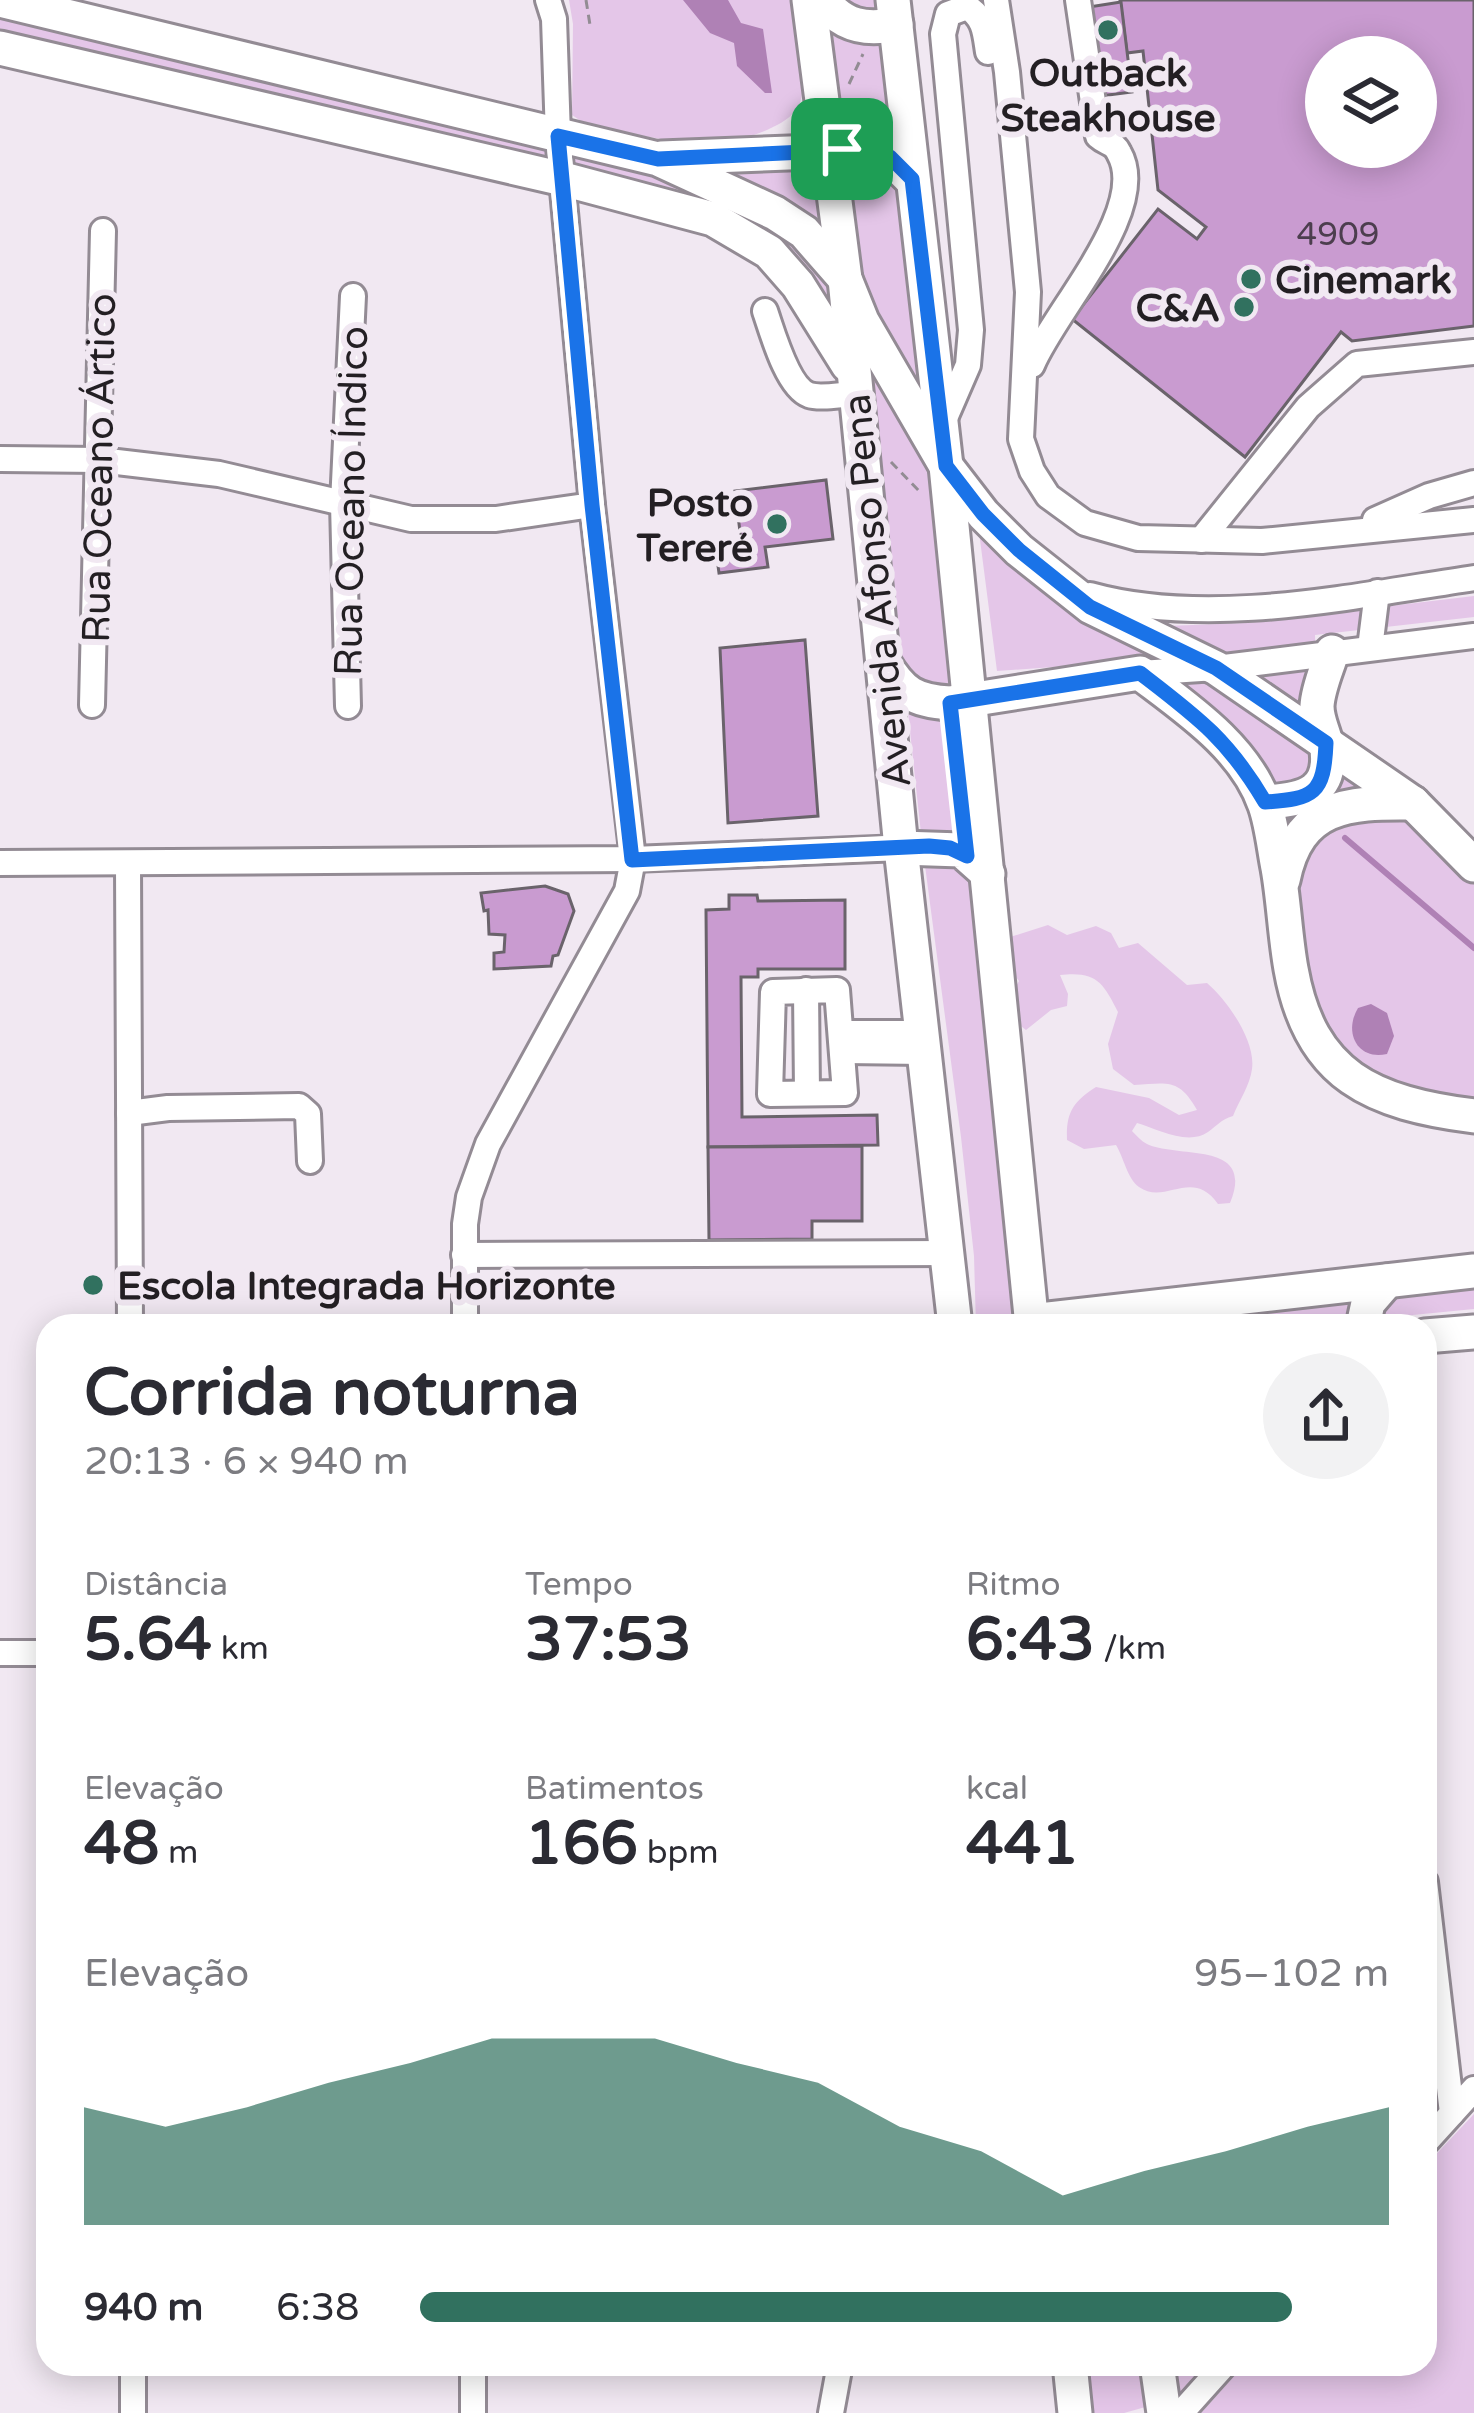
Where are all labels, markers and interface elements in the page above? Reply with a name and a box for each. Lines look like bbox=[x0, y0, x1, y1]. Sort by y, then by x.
marker: Outback Steakhouse bbox=[1095, 17, 1121, 43]
map controls bbox=[1305, 36, 1437, 168]
button: layers bbox=[1305, 36, 1437, 168]
place label: Outback Steakhouse bbox=[1000, 50, 1216, 142]
pin bbox=[791, 98, 893, 200]
icon: arrive bbox=[809, 116, 875, 182]
house number: 4909 bbox=[1297, 215, 1379, 254]
place label: Cinemark bbox=[1275, 257, 1452, 304]
marker: Cinemark bbox=[1238, 266, 1264, 292]
place label: C&A bbox=[1136, 285, 1220, 332]
street label: Rua Oceano Ártico bbox=[73, 293, 126, 643]
marker: C&A bbox=[1231, 294, 1257, 320]
street label: Rua Oceano Índico bbox=[325, 326, 378, 676]
street label: Avenida Afonso Pena bbox=[833, 392, 922, 790]
place label: Posto Tereré bbox=[636, 480, 753, 572]
marker: Posto Tereré bbox=[764, 511, 790, 537]
place label: Escola Integrada Horizonte bbox=[117, 1263, 616, 1310]
marker: Escola Integrada Horizonte bbox=[80, 1272, 106, 1298]
text: Corrida noturna bbox=[84, 1353, 580, 1433]
button: share bbox=[1263, 1353, 1389, 1479]
text: 20:13 · 6 × 940 m bbox=[84, 1438, 409, 1485]
text: Distância bbox=[84, 1565, 228, 1604]
text: Tempo bbox=[525, 1565, 633, 1604]
text: Ritmo bbox=[966, 1565, 1061, 1604]
text: 5.64 bbox=[84, 1604, 212, 1676]
text: 37:53 bbox=[525, 1604, 691, 1676]
text: 6:43 bbox=[966, 1604, 1095, 1676]
text: km bbox=[212, 1629, 269, 1668]
text: /km bbox=[1095, 1629, 1166, 1668]
text: Elevação bbox=[84, 1769, 224, 1808]
text: Batimentos bbox=[525, 1769, 704, 1808]
text: kcal bbox=[966, 1769, 1028, 1808]
text: 48 bbox=[84, 1808, 159, 1880]
text: 166 bbox=[525, 1808, 638, 1880]
text: 441 bbox=[966, 1808, 1079, 1880]
text: m bbox=[159, 1833, 198, 1872]
text: bpm bbox=[638, 1833, 719, 1872]
text: Elevação bbox=[84, 1950, 249, 1997]
text: 95–102 m bbox=[1194, 1950, 1389, 1997]
text: 940 m bbox=[84, 2284, 203, 2331]
text: 6:38 bbox=[276, 2284, 360, 2331]

